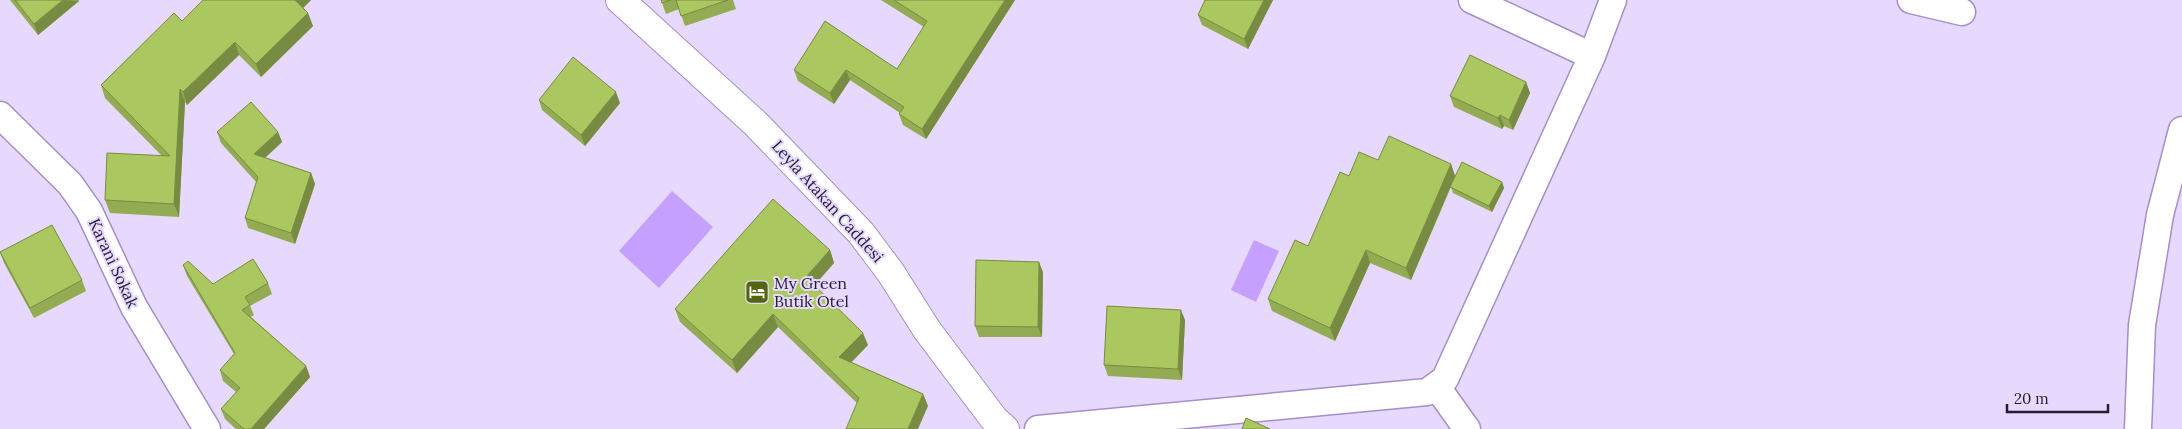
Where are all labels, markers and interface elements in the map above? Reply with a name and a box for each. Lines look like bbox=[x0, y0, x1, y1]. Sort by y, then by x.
street label: Leyla Atakan Caddesi bbox=[768, 136, 888, 266]
street label: Karani Sokak bbox=[85, 215, 144, 311]
place label: My Green Butik Otel bbox=[774, 273, 849, 311]
hotel icon: My Green Butik Otel bbox=[744, 279, 770, 305]
scale bar bbox=[2007, 382, 2108, 414]
text: 20 m bbox=[2014, 389, 2049, 408]

